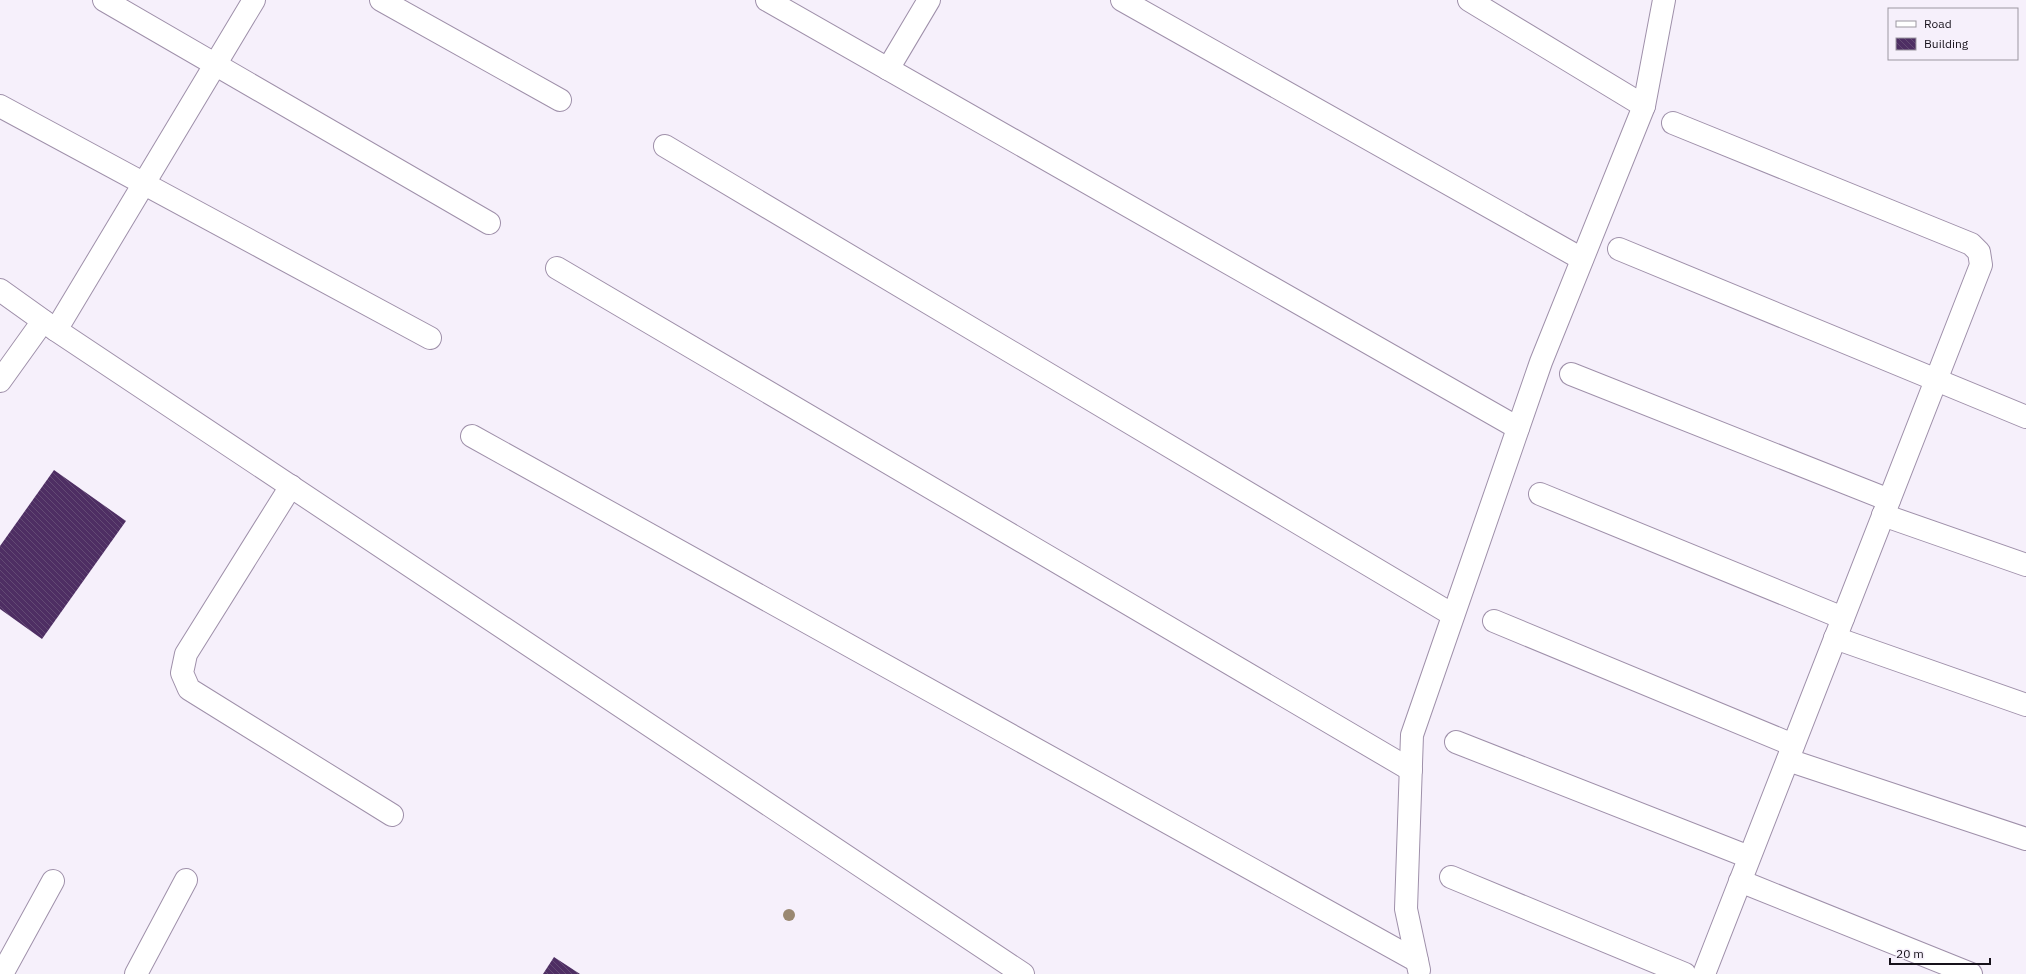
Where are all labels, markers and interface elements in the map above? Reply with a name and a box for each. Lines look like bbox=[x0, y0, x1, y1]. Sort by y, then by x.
legend bbox=[1888, 8, 2018, 60]
text: Road bbox=[1924, 16, 1952, 31]
text: Building bbox=[1924, 36, 1969, 51]
scale bar bbox=[1890, 940, 1990, 966]
text: 20 m bbox=[1896, 946, 1924, 961]

